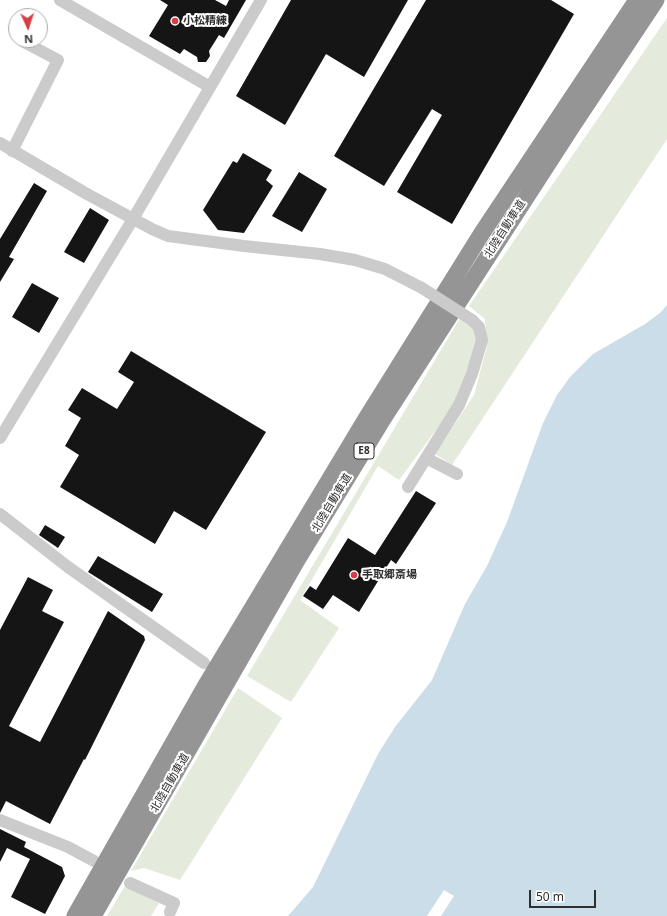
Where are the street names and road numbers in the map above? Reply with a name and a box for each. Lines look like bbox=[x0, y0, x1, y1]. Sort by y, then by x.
street label: 北陸自動車道 bbox=[481, 198, 529, 260]
road number: E8 bbox=[354, 443, 374, 459]
street label: 北陸自動車道 bbox=[309, 471, 355, 535]
street label: 北陸自動車道 bbox=[148, 751, 192, 815]

